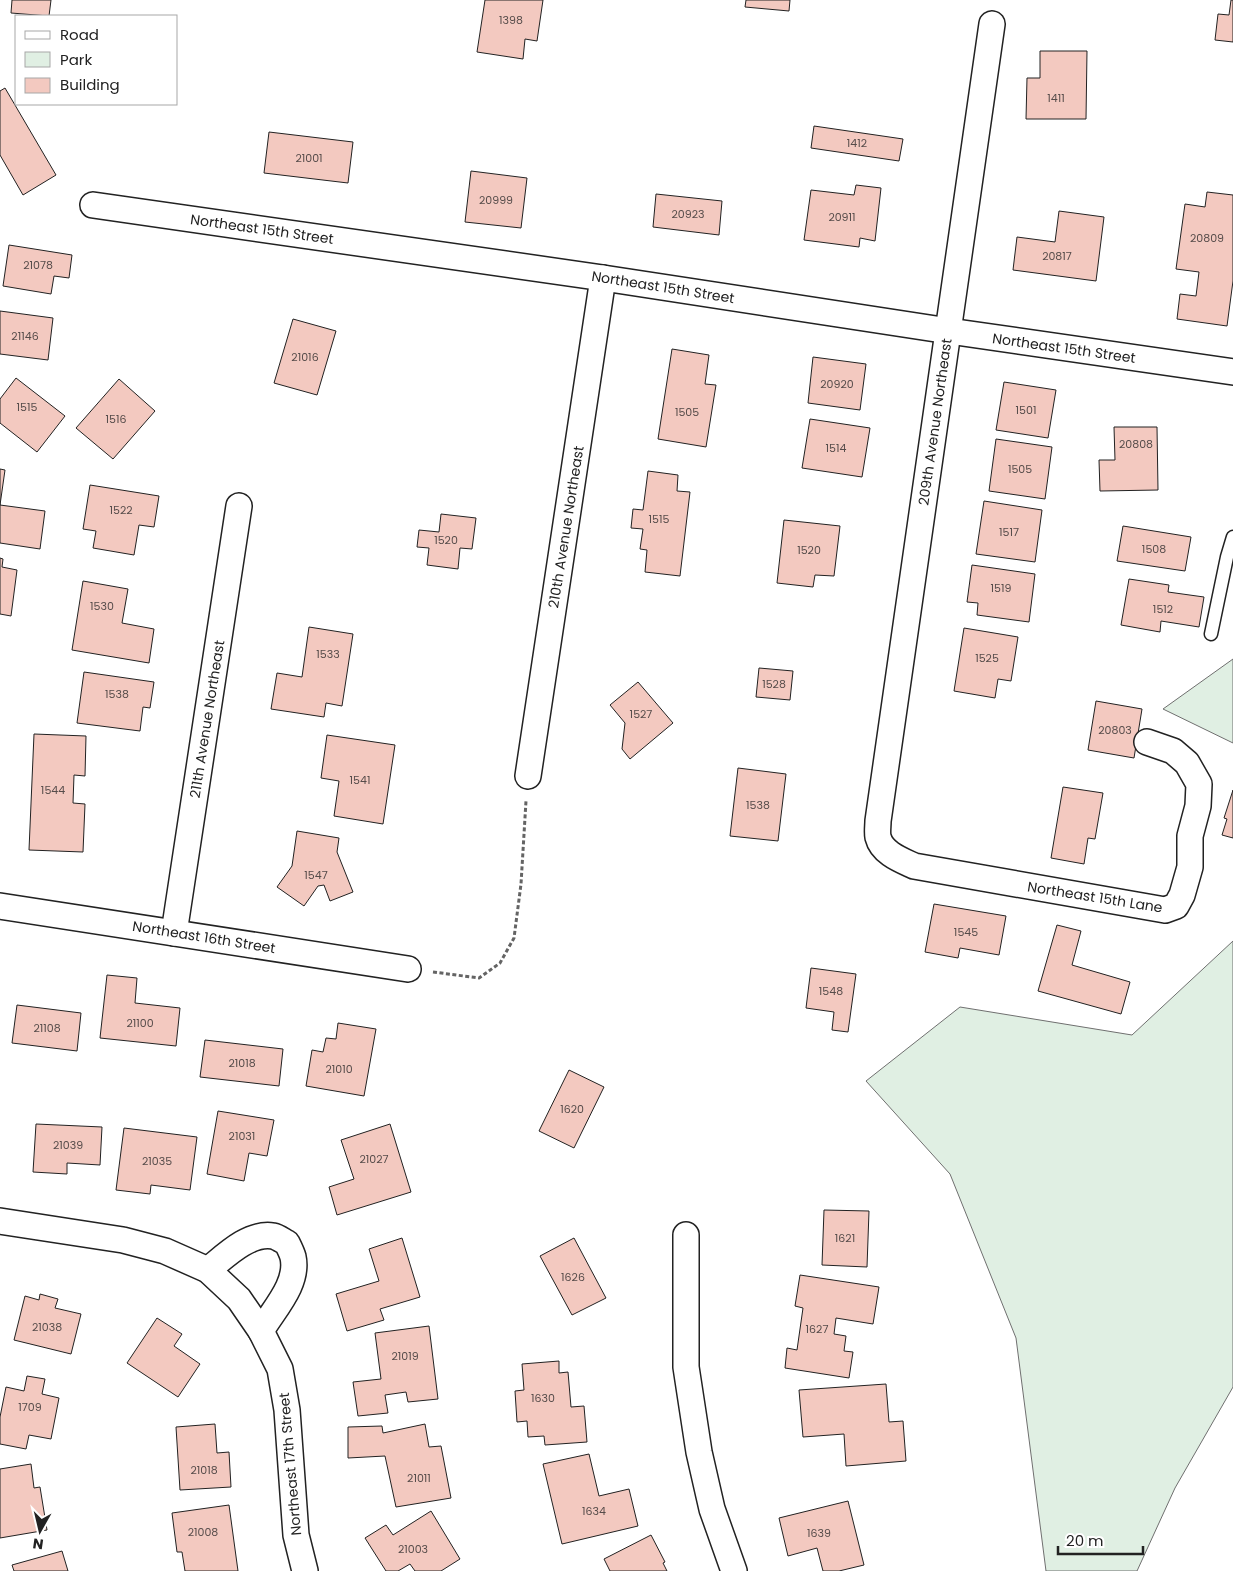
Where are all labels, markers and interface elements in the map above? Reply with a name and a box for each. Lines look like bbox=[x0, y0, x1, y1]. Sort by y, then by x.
house number: 1398 bbox=[499, 12, 523, 28]
legend bbox=[15, 15, 178, 105]
text: Road bbox=[60, 24, 99, 45]
text: Park bbox=[60, 49, 92, 70]
text: Building bbox=[60, 74, 120, 95]
house number: 1411 bbox=[1047, 90, 1065, 106]
house number: 1412 bbox=[847, 135, 867, 151]
house number: 21001 bbox=[295, 150, 323, 166]
house number: 20999 bbox=[479, 192, 513, 208]
house number: 20923 bbox=[672, 206, 704, 222]
street label: Northeast 15th Street bbox=[189, 209, 335, 249]
house number: 20911 bbox=[828, 209, 856, 225]
house number: 20809 bbox=[1190, 230, 1224, 246]
house number: 20817 bbox=[1042, 248, 1072, 264]
house number: 21078 bbox=[23, 257, 53, 273]
street label: Northeast 15th Street bbox=[590, 266, 736, 308]
house number: 21146 bbox=[11, 328, 39, 344]
street label: Northeast 15th Street bbox=[991, 328, 1137, 368]
street label: 209th Avenue Northeast bbox=[913, 337, 957, 507]
house number: 21016 bbox=[291, 349, 319, 365]
house number: 20920 bbox=[820, 376, 854, 392]
house number: 1515 bbox=[17, 399, 38, 415]
house number: 1501 bbox=[1016, 402, 1036, 418]
house number: 1505 bbox=[675, 404, 699, 420]
house number: 1516 bbox=[106, 411, 126, 427]
house number: 20808 bbox=[1119, 436, 1153, 452]
house number: 1514 bbox=[826, 440, 847, 456]
street label: 210th Avenue Northeast bbox=[543, 444, 589, 610]
house number: 1505 bbox=[1008, 461, 1032, 477]
house number: 1522 bbox=[109, 502, 133, 518]
house number: 1515 bbox=[649, 511, 670, 527]
house number: 1517 bbox=[999, 524, 1019, 540]
house number: 1520 bbox=[434, 532, 458, 548]
house number: 1508 bbox=[1142, 541, 1166, 557]
house number: 1520 bbox=[797, 542, 821, 558]
house number: 1519 bbox=[991, 580, 1012, 596]
house number: 1530 bbox=[90, 598, 114, 614]
house number: 1512 bbox=[1153, 601, 1173, 617]
street label: 211th Avenue Northeast bbox=[185, 639, 229, 799]
house number: 1533 bbox=[316, 646, 340, 662]
house number: 1525 bbox=[975, 650, 999, 666]
house number: 1528 bbox=[762, 676, 786, 692]
house number: 1538 bbox=[105, 686, 129, 702]
house number: 1527 bbox=[630, 706, 652, 722]
house number: 20803 bbox=[1098, 722, 1132, 738]
house number: 1541 bbox=[350, 772, 370, 788]
house number: 1544 bbox=[41, 782, 65, 798]
house number: 1538 bbox=[746, 797, 770, 813]
house number: 1547 bbox=[304, 867, 328, 883]
street label: Northeast 15th Lane bbox=[1026, 876, 1164, 918]
street label: Northeast 16th Street bbox=[131, 916, 277, 958]
house number: 1545 bbox=[954, 924, 978, 940]
house number: 1548 bbox=[819, 983, 843, 999]
house number: 21100 bbox=[126, 1015, 154, 1031]
house number: 21108 bbox=[33, 1020, 61, 1036]
house number: 21018 bbox=[228, 1055, 256, 1071]
house number: 21010 bbox=[325, 1061, 353, 1077]
house number: 1620 bbox=[560, 1101, 584, 1117]
house number: 21031 bbox=[229, 1128, 255, 1144]
house number: 21039 bbox=[53, 1137, 83, 1153]
house number: 21027 bbox=[359, 1151, 389, 1167]
house number: 21035 bbox=[142, 1153, 172, 1169]
house number: 1621 bbox=[835, 1230, 855, 1246]
house number: 1626 bbox=[561, 1269, 585, 1285]
house number: 21038 bbox=[32, 1319, 62, 1335]
house number: 1627 bbox=[806, 1321, 828, 1337]
house number: 21019 bbox=[391, 1348, 419, 1364]
house number: 1630 bbox=[531, 1390, 555, 1406]
street label: Northeast 17th Street bbox=[274, 1392, 306, 1536]
house number: 1709 bbox=[18, 1399, 42, 1415]
house number: 21018 bbox=[190, 1462, 218, 1478]
house number: 21011 bbox=[407, 1470, 431, 1486]
house number: 1634 bbox=[582, 1503, 606, 1519]
north arrow bbox=[15, 1506, 65, 1556]
house number: 21008 bbox=[188, 1524, 218, 1540]
scale bar bbox=[1058, 1524, 1143, 1556]
house number: 1639 bbox=[807, 1525, 831, 1541]
text: 20 m bbox=[1066, 1530, 1104, 1551]
text: N bbox=[32, 1533, 45, 1555]
house number: 21003 bbox=[398, 1541, 428, 1557]

